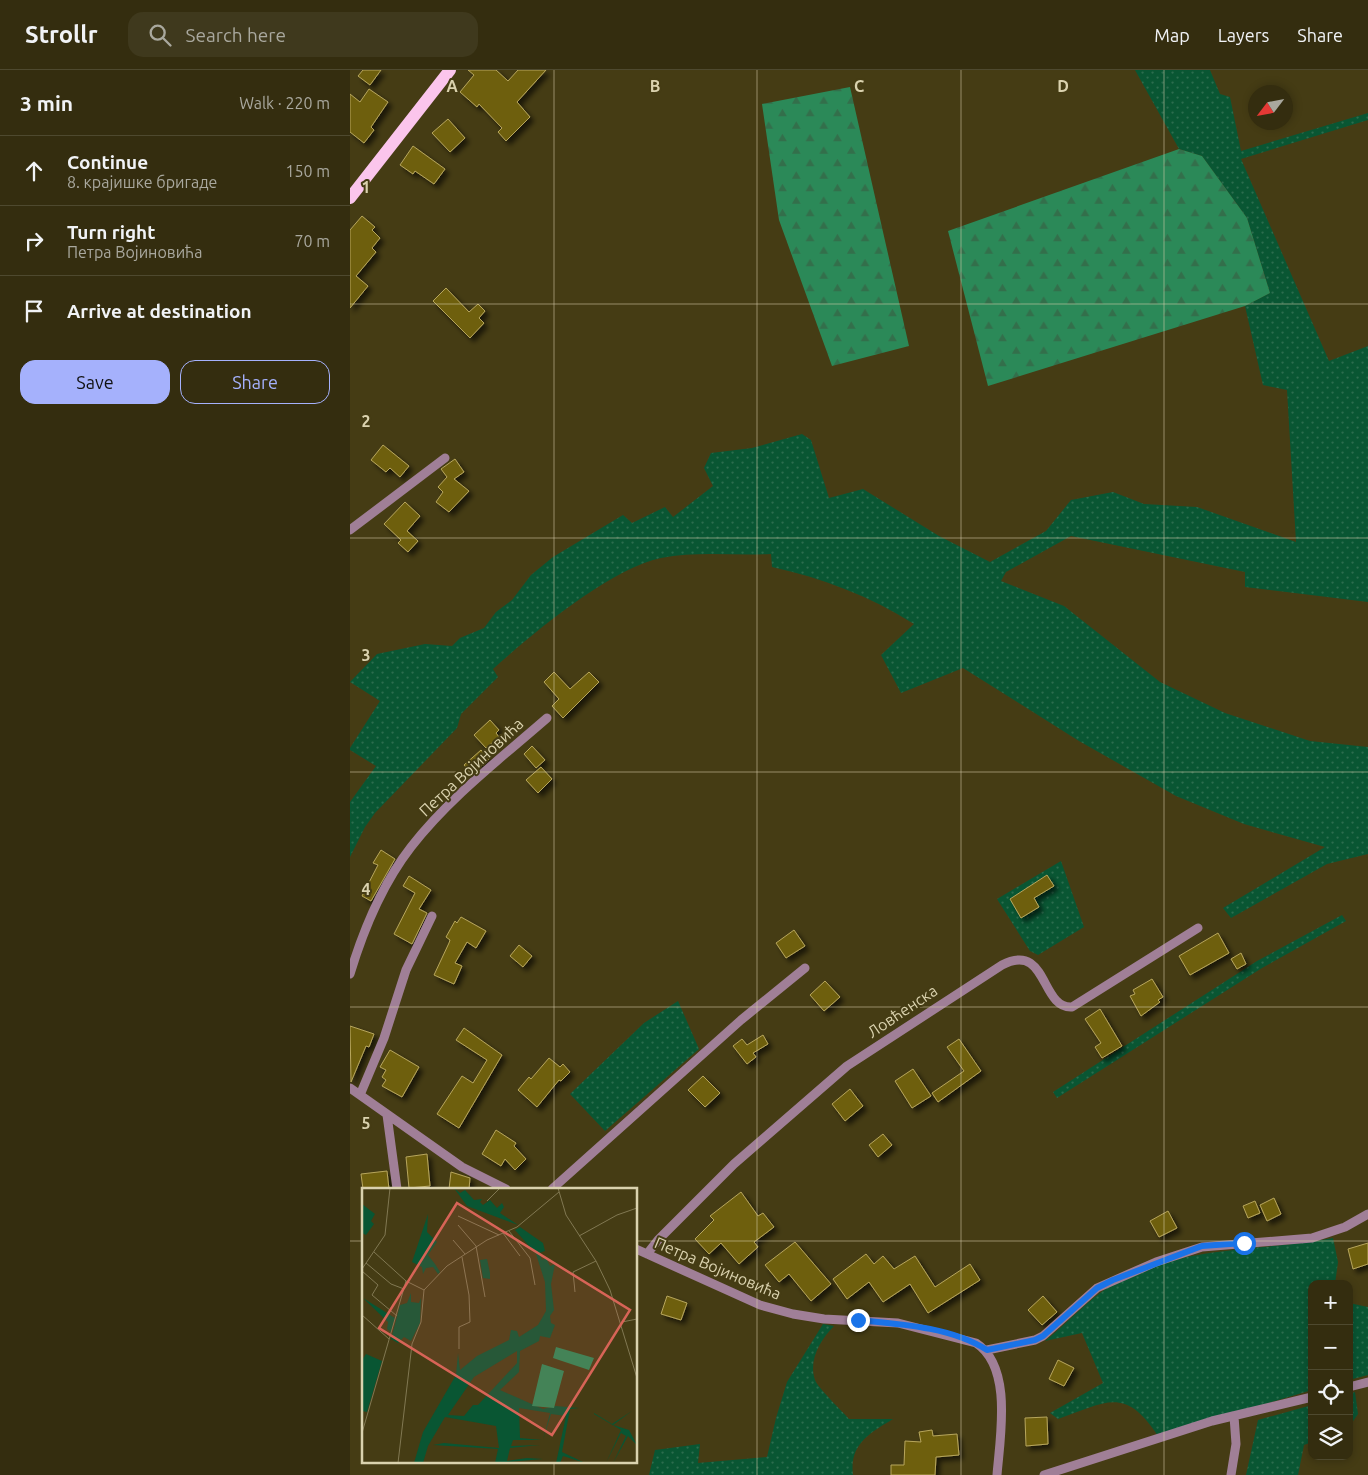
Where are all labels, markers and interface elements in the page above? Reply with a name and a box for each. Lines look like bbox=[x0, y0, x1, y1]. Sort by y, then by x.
search box bbox=[128, 12, 478, 57]
text: Strollr bbox=[25, 21, 98, 48]
icon: search bbox=[146, 21, 174, 49]
text: Search here bbox=[186, 24, 286, 46]
text: Map bbox=[1154, 25, 1190, 45]
text: Layers bbox=[1218, 25, 1269, 45]
text: Share bbox=[1297, 25, 1343, 45]
text: A bbox=[446, 77, 458, 95]
text: B bbox=[650, 77, 660, 95]
text: C bbox=[854, 77, 864, 95]
text: D bbox=[1057, 77, 1069, 95]
north arrow bbox=[1248, 85, 1293, 130]
text: 3 min bbox=[20, 91, 73, 115]
text: Walk · 220 m bbox=[239, 94, 330, 112]
text: Continue bbox=[67, 151, 148, 173]
icon: ahead bbox=[20, 157, 48, 185]
text: 150 m bbox=[285, 162, 330, 180]
text: 8. крајишке бригаде bbox=[67, 173, 217, 191]
text: 1 bbox=[361, 178, 371, 196]
text: Turn right bbox=[67, 221, 155, 243]
icon: right bbox=[20, 227, 48, 255]
text: 70 m bbox=[294, 232, 330, 250]
text: Петра Војиновића bbox=[67, 243, 203, 261]
icon: arrive bbox=[20, 297, 48, 325]
text: Arrive at destination bbox=[67, 300, 252, 322]
button: Save bbox=[20, 360, 170, 404]
button: Share bbox=[180, 360, 330, 404]
text: 2 bbox=[361, 412, 371, 430]
text: 3 bbox=[361, 646, 371, 664]
street label: Петра Војиновића bbox=[415, 714, 527, 820]
text: 4 bbox=[361, 880, 371, 898]
street label: Ловћенска bbox=[864, 981, 940, 1041]
text: 5 bbox=[361, 1114, 371, 1132]
inset map bbox=[362, 1188, 638, 1462]
route start bbox=[1233, 1232, 1256, 1255]
street label: Петра Војиновића bbox=[652, 1233, 784, 1303]
map controls bbox=[1308, 1280, 1353, 1460]
button: + bbox=[1308, 1280, 1353, 1325]
route end bbox=[847, 1309, 870, 1332]
button: − bbox=[1308, 1325, 1353, 1370]
button: locate bbox=[1308, 1370, 1353, 1415]
button: layers bbox=[1308, 1415, 1353, 1460]

